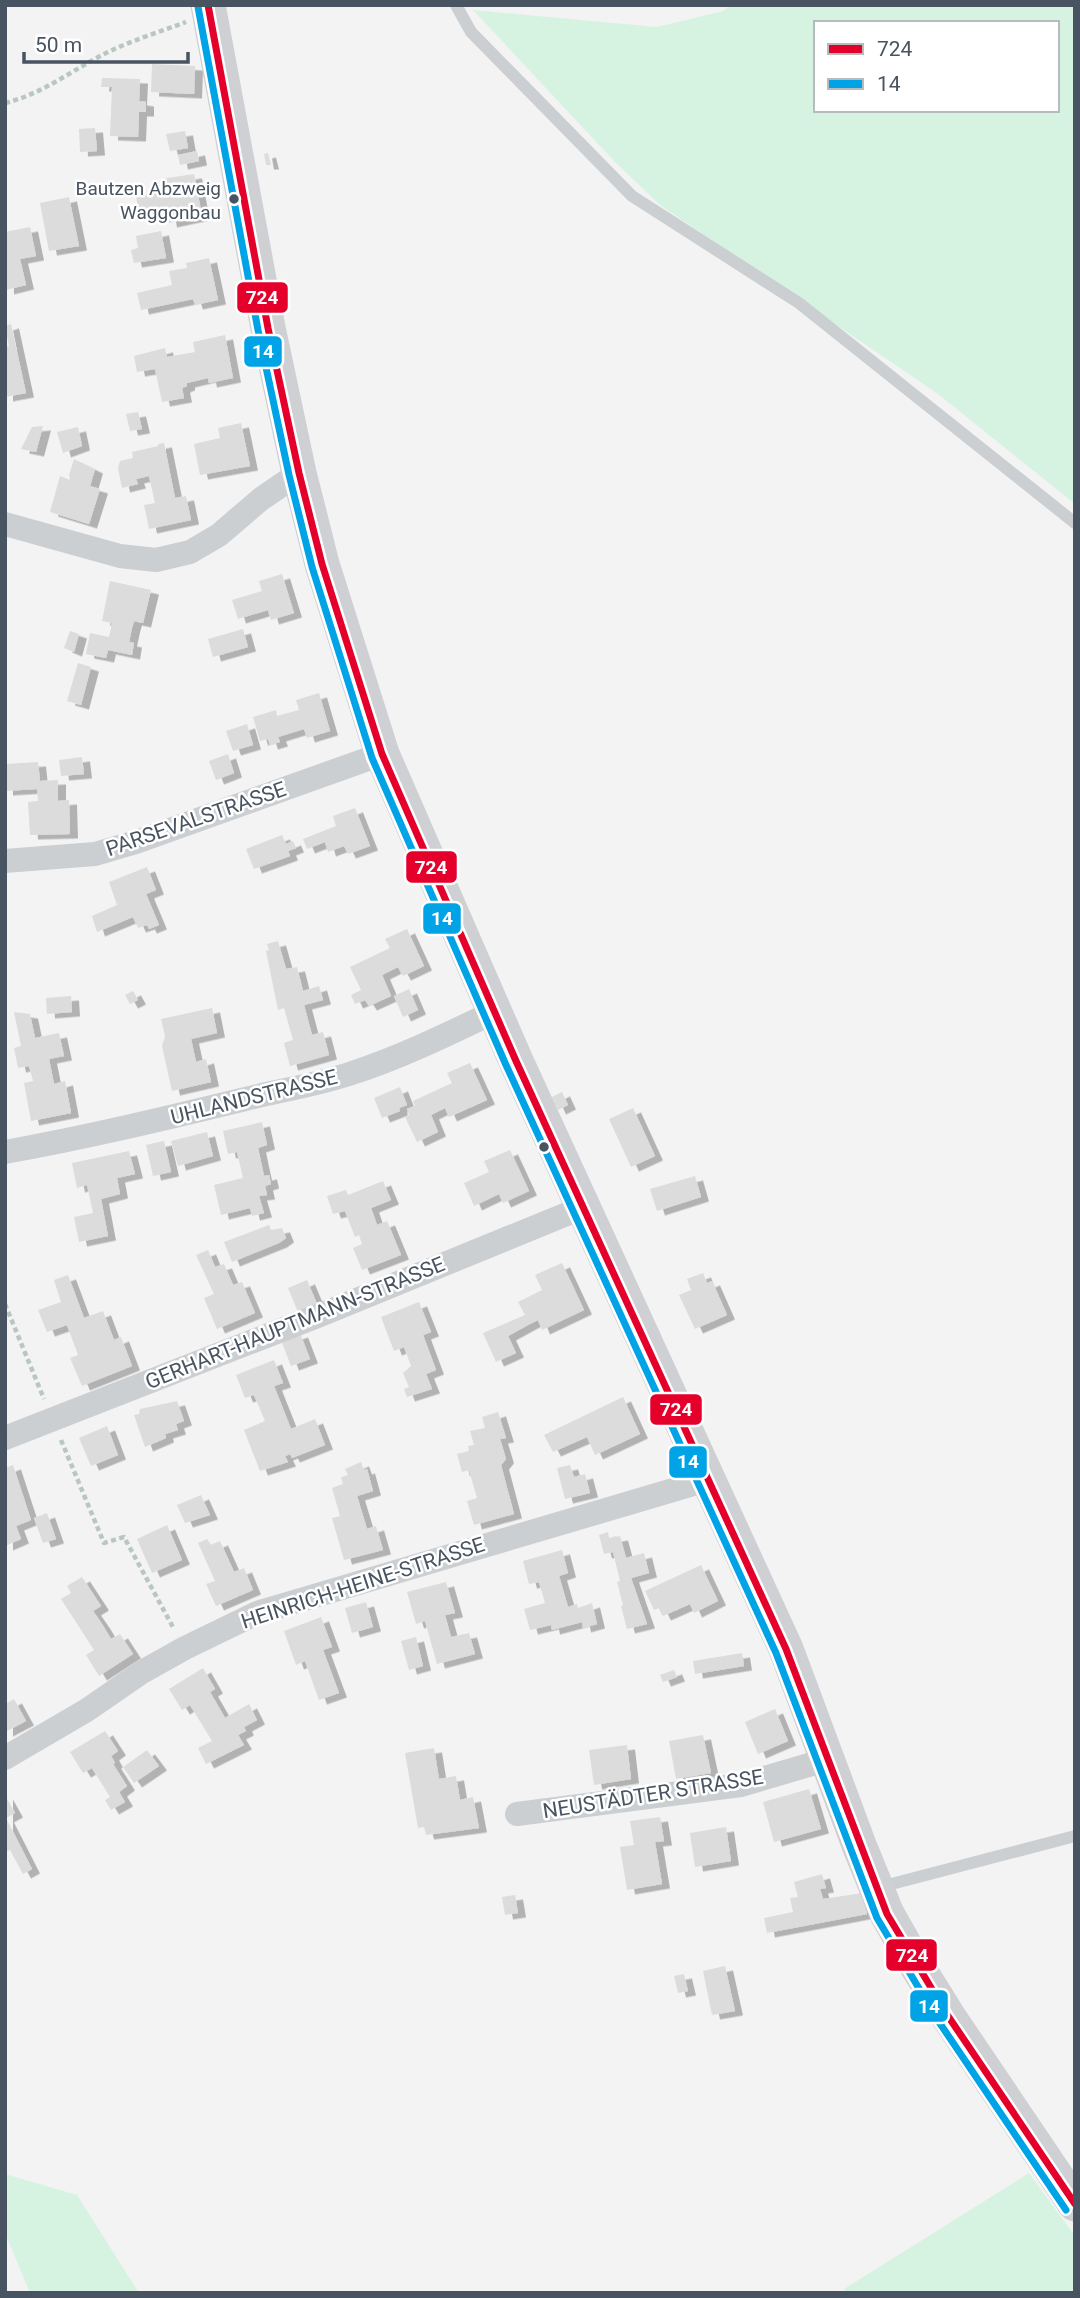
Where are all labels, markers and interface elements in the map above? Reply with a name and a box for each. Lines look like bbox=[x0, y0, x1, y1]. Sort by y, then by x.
scale bar bbox=[24, 21, 189, 65]
legend bbox=[814, 21, 1059, 112]
text: 50 m bbox=[35, 33, 82, 57]
text: 724 bbox=[877, 37, 913, 61]
text: 14 bbox=[877, 72, 901, 96]
place label: Bautzen Abzweig Waggonbau bbox=[76, 177, 221, 224]
marker: Bautzen Abzweig Waggonbau bbox=[227, 192, 241, 206]
line badge: 724 bbox=[236, 281, 289, 314]
text: 724 bbox=[246, 286, 278, 309]
line badge: 14 bbox=[243, 335, 283, 368]
text: 14 bbox=[252, 340, 274, 363]
street label: PARSEVALSTRASSE bbox=[103, 777, 289, 861]
line badge: 724 bbox=[405, 850, 458, 884]
text: 724 bbox=[415, 856, 447, 879]
line badge: 14 bbox=[422, 902, 462, 935]
text: 14 bbox=[431, 907, 453, 930]
street label: UHLANDSTRASSE bbox=[168, 1065, 340, 1129]
unlabelled marker bbox=[537, 1140, 551, 1154]
street label: GERHART-HAUPTMANN-STRASSE bbox=[142, 1252, 448, 1394]
line badge: 724 bbox=[649, 1393, 703, 1426]
text: 724 bbox=[660, 1398, 692, 1421]
line badge: 14 bbox=[668, 1445, 708, 1479]
text: 14 bbox=[677, 1450, 699, 1473]
street label: HEINRICH-HEINE-STRASSE bbox=[238, 1532, 488, 1634]
street label: NEUSTÄDTER STRASSE bbox=[541, 1765, 765, 1823]
line badge: 724 bbox=[885, 1938, 938, 1972]
text: 724 bbox=[896, 1944, 928, 1967]
line badge: 14 bbox=[909, 1989, 949, 2023]
text: 14 bbox=[918, 1995, 940, 2018]

